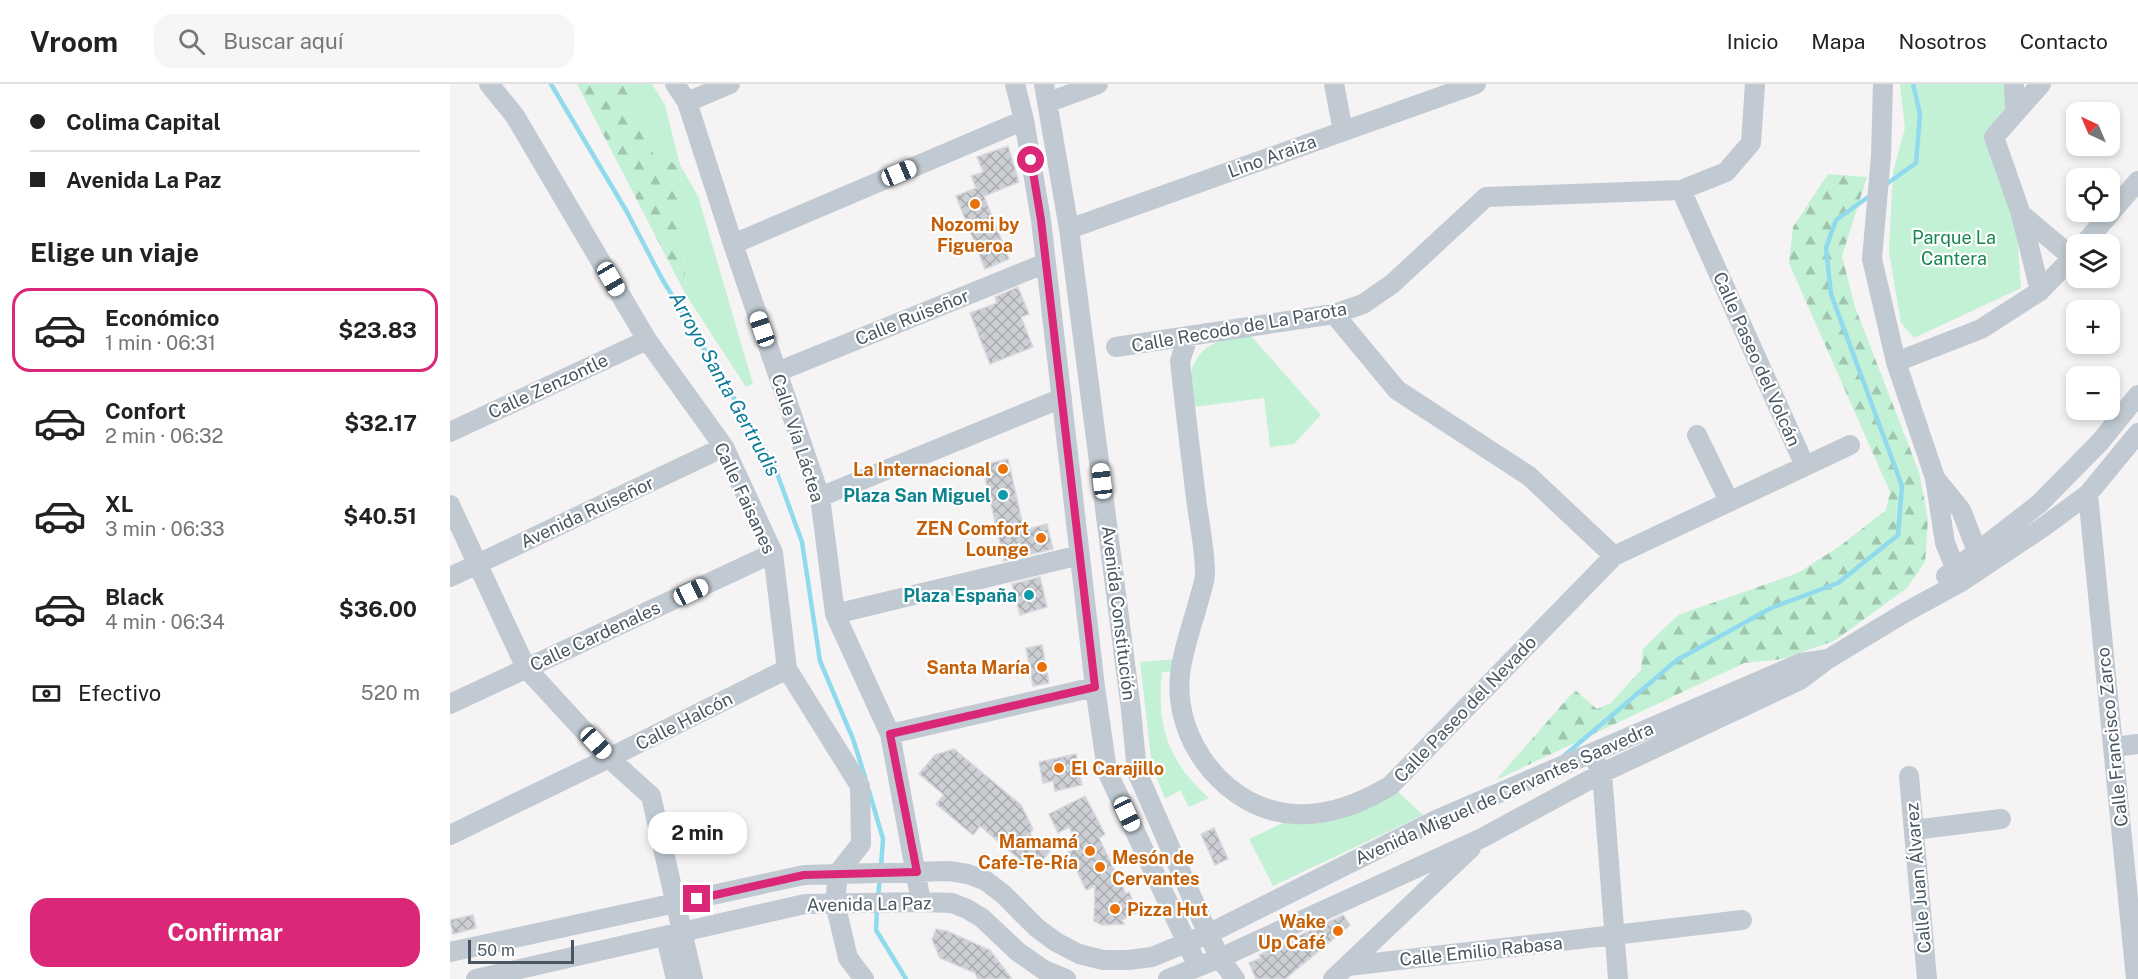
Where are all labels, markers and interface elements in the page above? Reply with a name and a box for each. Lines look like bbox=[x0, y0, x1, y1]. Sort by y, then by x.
search box bbox=[154, 14, 574, 68]
text: Vroom bbox=[30, 25, 118, 58]
icon: search bbox=[175, 25, 208, 58]
text: Buscar aquí bbox=[223, 28, 343, 54]
text: Inicio bbox=[1727, 29, 1778, 54]
text: Mapa bbox=[1811, 29, 1865, 54]
text: Nosotros bbox=[1898, 29, 1987, 54]
text: Contacto bbox=[2020, 29, 2108, 54]
north arrow bbox=[2066, 102, 2120, 156]
map controls bbox=[2066, 102, 2120, 420]
text: Colima Capital bbox=[66, 109, 221, 135]
street label: Lino Araiza bbox=[1225, 130, 1319, 182]
route start bbox=[1017, 146, 1044, 173]
car bbox=[879, 158, 919, 188]
text: Avenida La Paz bbox=[66, 167, 221, 193]
button: locate bbox=[2066, 168, 2120, 222]
marker: Nozomi by Figueroa bbox=[968, 197, 982, 211]
place label: Nozomi by Figueroa bbox=[931, 214, 1019, 256]
park label: Parque La Cantera bbox=[1912, 227, 1996, 269]
button: layers bbox=[2066, 234, 2120, 288]
text: Elige un viaje bbox=[30, 236, 199, 268]
car bbox=[594, 259, 628, 299]
street label: Calle Paseo del Volcán bbox=[1709, 269, 1805, 449]
street label: Calle Ruiseñor bbox=[852, 285, 972, 349]
water label: Arroyo Santa Gertrudis bbox=[664, 288, 786, 481]
street label: Calle Recodo de La Parota bbox=[1130, 298, 1348, 356]
button: + bbox=[2066, 300, 2120, 354]
icon: car bbox=[33, 303, 87, 357]
text: Económico bbox=[105, 305, 220, 331]
car bbox=[748, 309, 776, 349]
text: $23.83 bbox=[338, 317, 417, 343]
text: 1 min · 06:31 bbox=[105, 331, 216, 355]
street label: Calle Zenzontle bbox=[485, 349, 611, 423]
button: − bbox=[2066, 366, 2120, 420]
street label: Calle Vía Láctea bbox=[767, 371, 829, 505]
icon: car bbox=[33, 396, 87, 450]
text: Confort bbox=[105, 398, 186, 424]
text: $32.17 bbox=[344, 410, 417, 436]
text: 2 min · 06:32 bbox=[105, 424, 223, 448]
street label: Calle Faisanes bbox=[710, 439, 780, 557]
place label: La Internacional bbox=[853, 459, 991, 480]
marker: La Internacional bbox=[996, 462, 1010, 476]
car bbox=[1091, 462, 1113, 500]
street label: Avenida Ruiseñor bbox=[517, 472, 657, 552]
place label: Plaza San Miguel bbox=[843, 485, 991, 506]
marker: Plaza San Miguel bbox=[996, 488, 1010, 502]
icon: car bbox=[33, 489, 87, 543]
text: XL bbox=[105, 491, 133, 517]
text: $40.51 bbox=[343, 503, 417, 529]
text: 3 min · 06:33 bbox=[105, 517, 225, 541]
place label: ZEN Comfort Lounge bbox=[916, 518, 1029, 560]
street label: Avenida Constitución bbox=[1098, 524, 1140, 702]
marker: ZEN Comfort Lounge bbox=[1034, 531, 1048, 545]
car bbox=[671, 576, 711, 608]
icon: car bbox=[33, 582, 87, 636]
text: Black bbox=[105, 584, 164, 610]
place label: Plaza España bbox=[903, 585, 1017, 606]
marker: Plaza España bbox=[1022, 588, 1036, 602]
text: $36.00 bbox=[339, 596, 417, 622]
street label: Calle Cardenales bbox=[526, 597, 664, 675]
text: 4 min · 06:34 bbox=[105, 610, 225, 634]
street label: Calle Paseo del Nevado bbox=[1390, 631, 1540, 787]
street label: Calle Francisco Zarco bbox=[2092, 646, 2132, 828]
place label: Santa María bbox=[926, 657, 1030, 678]
marker: Santa María bbox=[1035, 660, 1049, 674]
icon: cash bbox=[30, 677, 63, 710]
text: Efectivo bbox=[78, 680, 161, 706]
text: 520 m bbox=[361, 681, 420, 705]
street label: Calle Halcón bbox=[632, 688, 736, 754]
street label: Avenida Miguel de Cervantes Saavedra bbox=[1351, 717, 1657, 869]
car bbox=[577, 724, 615, 762]
place label: El Carajillo bbox=[1071, 758, 1164, 779]
marker: El Carajillo bbox=[1052, 761, 1066, 775]
car bbox=[1111, 794, 1143, 834]
street label: Calle Juan Álvarez bbox=[1900, 802, 1935, 954]
callout: 2 min bbox=[648, 812, 746, 854]
text: 2 min bbox=[671, 821, 724, 845]
place label: Mamamá Cafe-Te-Ría bbox=[978, 831, 1078, 873]
marker: Mamamá Cafe-Te-Ría bbox=[1083, 844, 1097, 858]
place label: Mesón de Cervantes bbox=[1112, 847, 1200, 889]
marker: Mesón de Cervantes bbox=[1093, 860, 1107, 874]
route end bbox=[683, 885, 710, 912]
street label: Avenida La Paz bbox=[806, 892, 932, 916]
button: Confirmar bbox=[30, 898, 420, 967]
place label: Pizza Hut bbox=[1127, 899, 1208, 920]
marker: Pizza Hut bbox=[1108, 902, 1122, 916]
place label: Wake Up Café bbox=[1258, 911, 1326, 953]
marker: Wake Up Café bbox=[1331, 924, 1345, 938]
street label: Calle Emilio Rabasa bbox=[1398, 932, 1564, 970]
scale bar bbox=[468, 937, 574, 964]
text: 50 m bbox=[477, 941, 515, 960]

